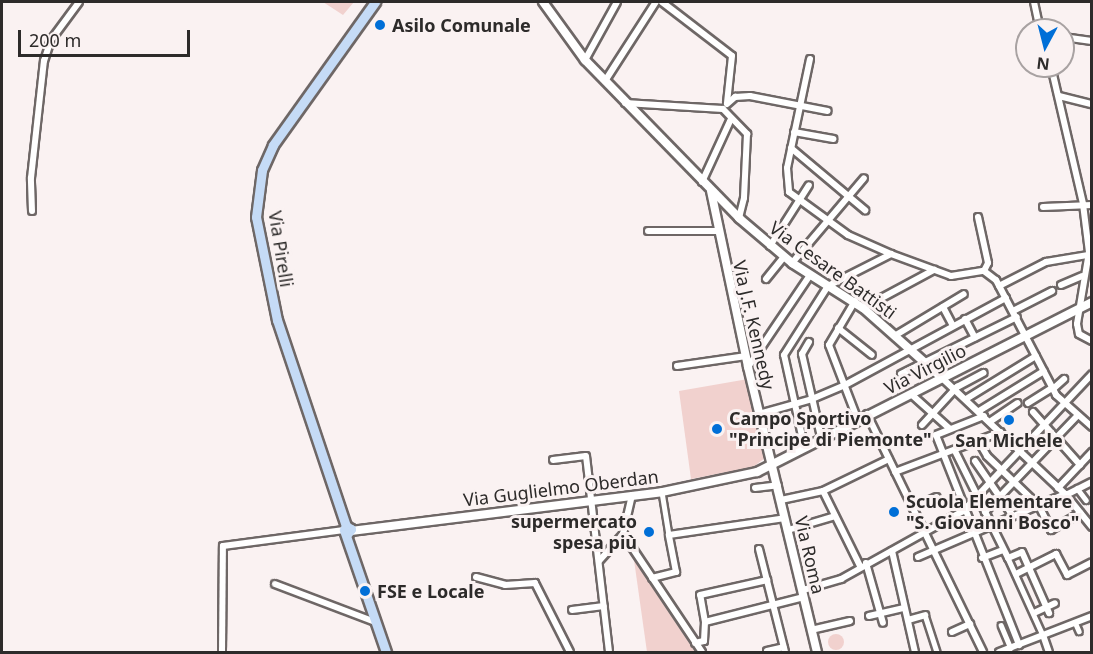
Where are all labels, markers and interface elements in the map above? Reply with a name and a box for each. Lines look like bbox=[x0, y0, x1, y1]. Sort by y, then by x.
place label: Asilo Comunale bbox=[392, 14, 531, 36]
scale bar bbox=[21, 18, 194, 56]
marker: Asilo Comunale bbox=[373, 18, 387, 32]
north arrow bbox=[1015, 18, 1075, 78]
text: 200 m bbox=[29, 28, 81, 52]
text: N bbox=[1035, 52, 1051, 76]
street label: Via Pirelli bbox=[264, 209, 298, 289]
street label: Via Cesare Battisti bbox=[765, 217, 901, 323]
street label: Via J.F. Kennedy bbox=[729, 258, 779, 392]
street label: Via Virgilio bbox=[881, 339, 969, 399]
place label: Campo Sportivo "Principe di Piemonte" bbox=[729, 408, 932, 450]
marker: San Michele bbox=[1002, 413, 1016, 427]
marker: Campo Sportivo "Principe di Piemonte" bbox=[710, 422, 724, 436]
place label: San Michele bbox=[955, 429, 1063, 451]
street label: Via Guglielmo Oberdan bbox=[462, 465, 660, 511]
place label: Scuola Elementare "S. Giovanni Bosco" bbox=[906, 491, 1079, 534]
marker: Scuola Elementare "S. Giovanni Bosco" bbox=[887, 505, 901, 519]
place label: supermercato spesa più bbox=[511, 511, 637, 554]
street label: Via Roma bbox=[791, 514, 829, 596]
marker: supermercato spesa più bbox=[642, 525, 656, 539]
place label: FSE e Locale bbox=[377, 580, 484, 602]
marker: FSE e Locale bbox=[358, 584, 372, 598]

